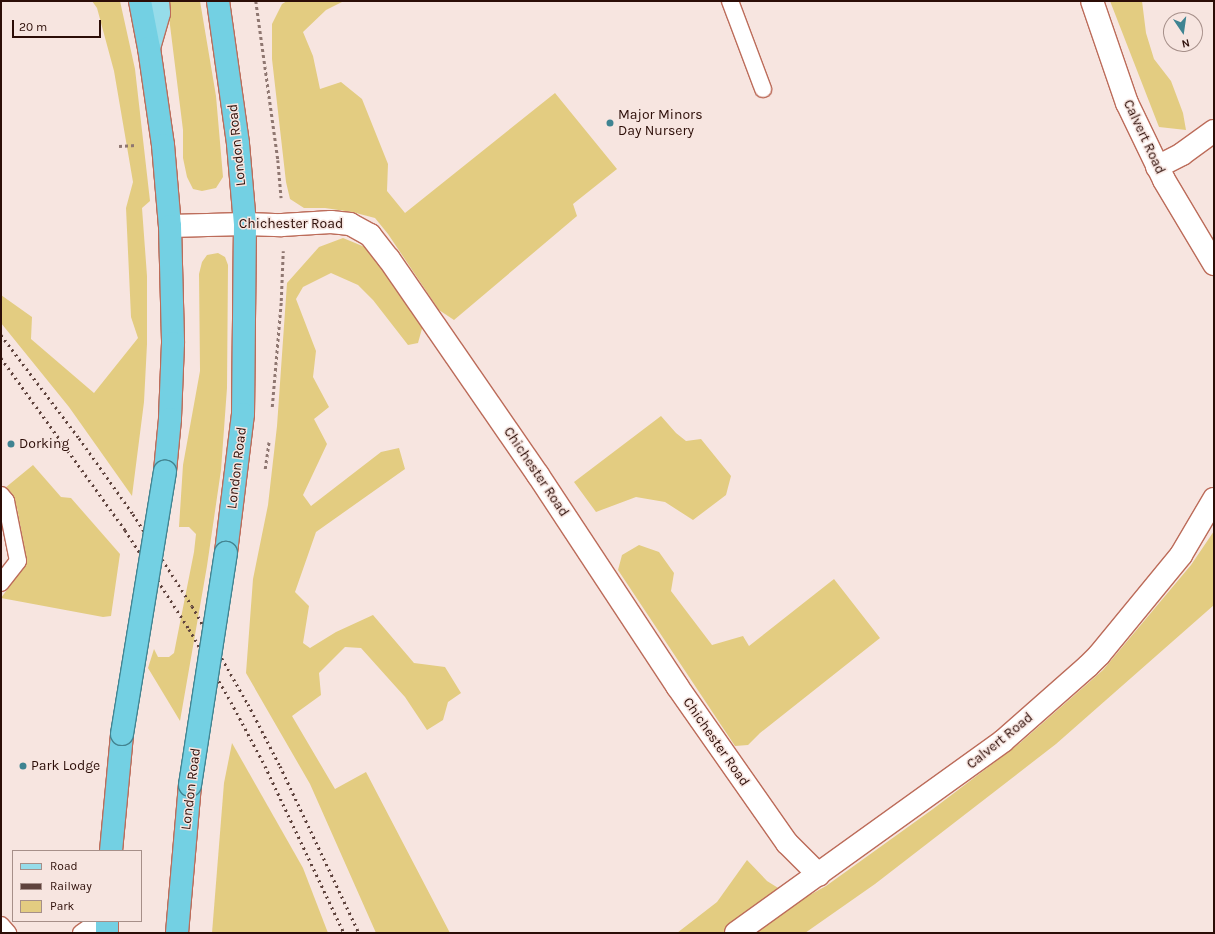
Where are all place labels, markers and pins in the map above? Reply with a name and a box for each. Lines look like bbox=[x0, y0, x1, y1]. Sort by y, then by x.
place label: Major Minors Day Nursery bbox=[618, 107, 703, 140]
marker: Major Minors Day Nursery bbox=[605, 118, 615, 128]
place label: Dorking bbox=[19, 436, 69, 452]
marker: Dorking bbox=[6, 439, 16, 449]
place label: Park Lodge bbox=[31, 758, 100, 774]
marker: Park Lodge bbox=[18, 761, 28, 771]

